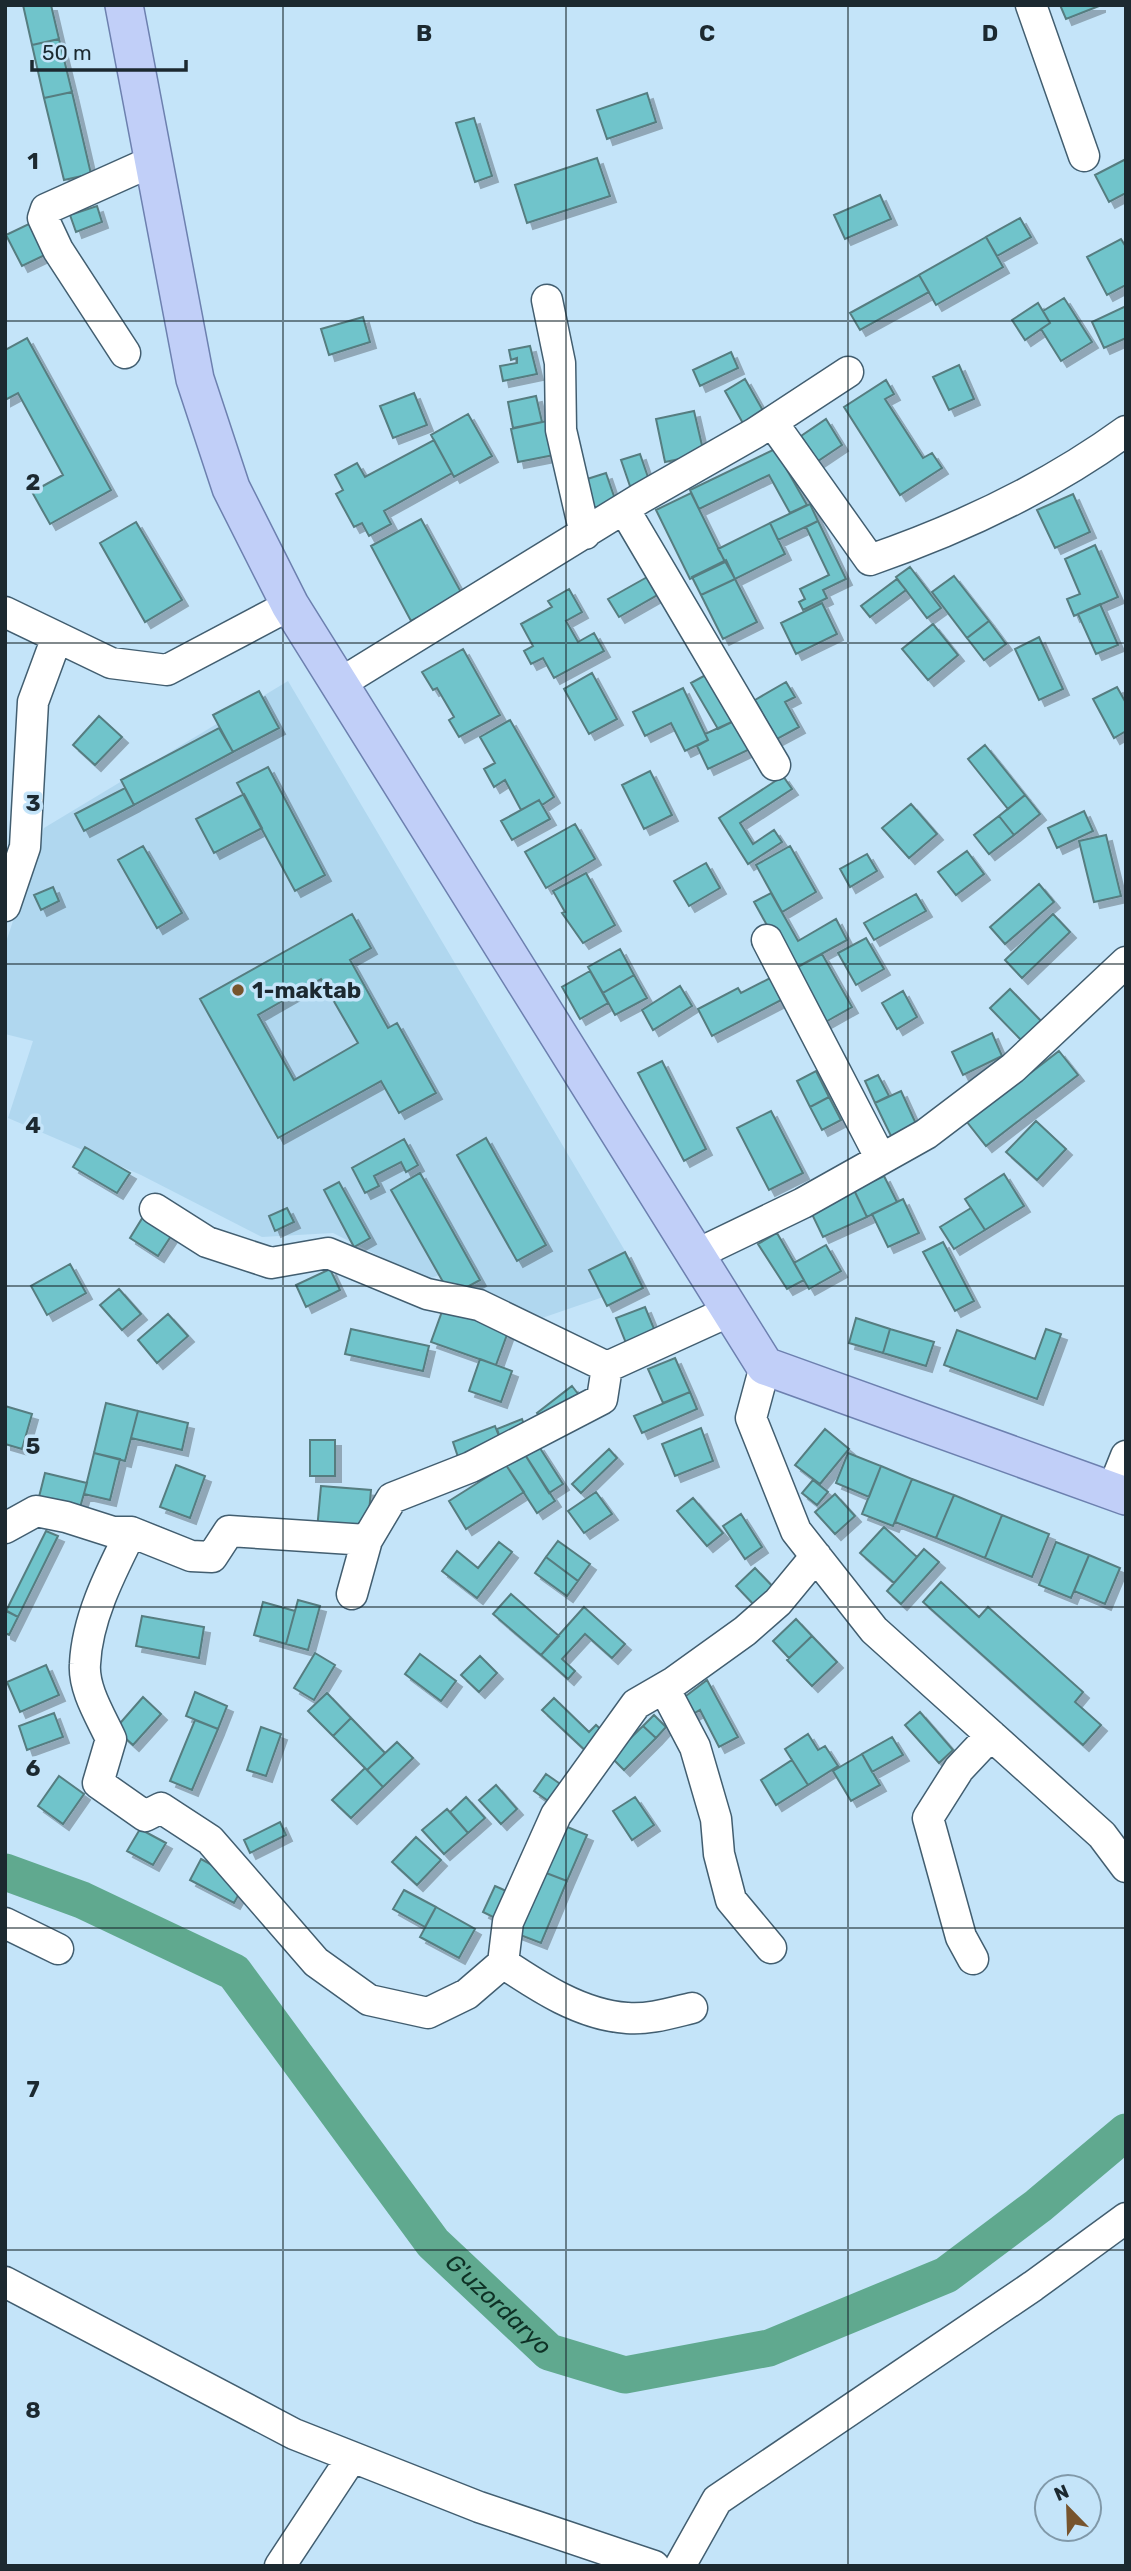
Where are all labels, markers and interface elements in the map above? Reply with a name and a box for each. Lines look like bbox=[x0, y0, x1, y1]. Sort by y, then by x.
text: B bbox=[416, 19, 432, 47]
text: C bbox=[699, 19, 715, 47]
text: D bbox=[982, 19, 998, 47]
scale bar bbox=[32, 28, 186, 72]
text: 50 m bbox=[42, 40, 92, 65]
text: 1 bbox=[27, 147, 39, 175]
text: 2 bbox=[26, 468, 40, 496]
text: 3 bbox=[25, 789, 41, 817]
place label: 1-maktab bbox=[252, 976, 361, 1004]
marker: 1-maktab bbox=[230, 982, 246, 998]
text: 4 bbox=[25, 1111, 41, 1139]
text: 5 bbox=[26, 1432, 41, 1460]
text: 6 bbox=[26, 1754, 41, 1782]
text: 7 bbox=[26, 2075, 40, 2103]
water label: G'uzordaryo bbox=[440, 2248, 557, 2361]
text: 8 bbox=[25, 2396, 41, 2424]
north arrow bbox=[1033, 2473, 1103, 2543]
text: N bbox=[1051, 2480, 1072, 2506]

